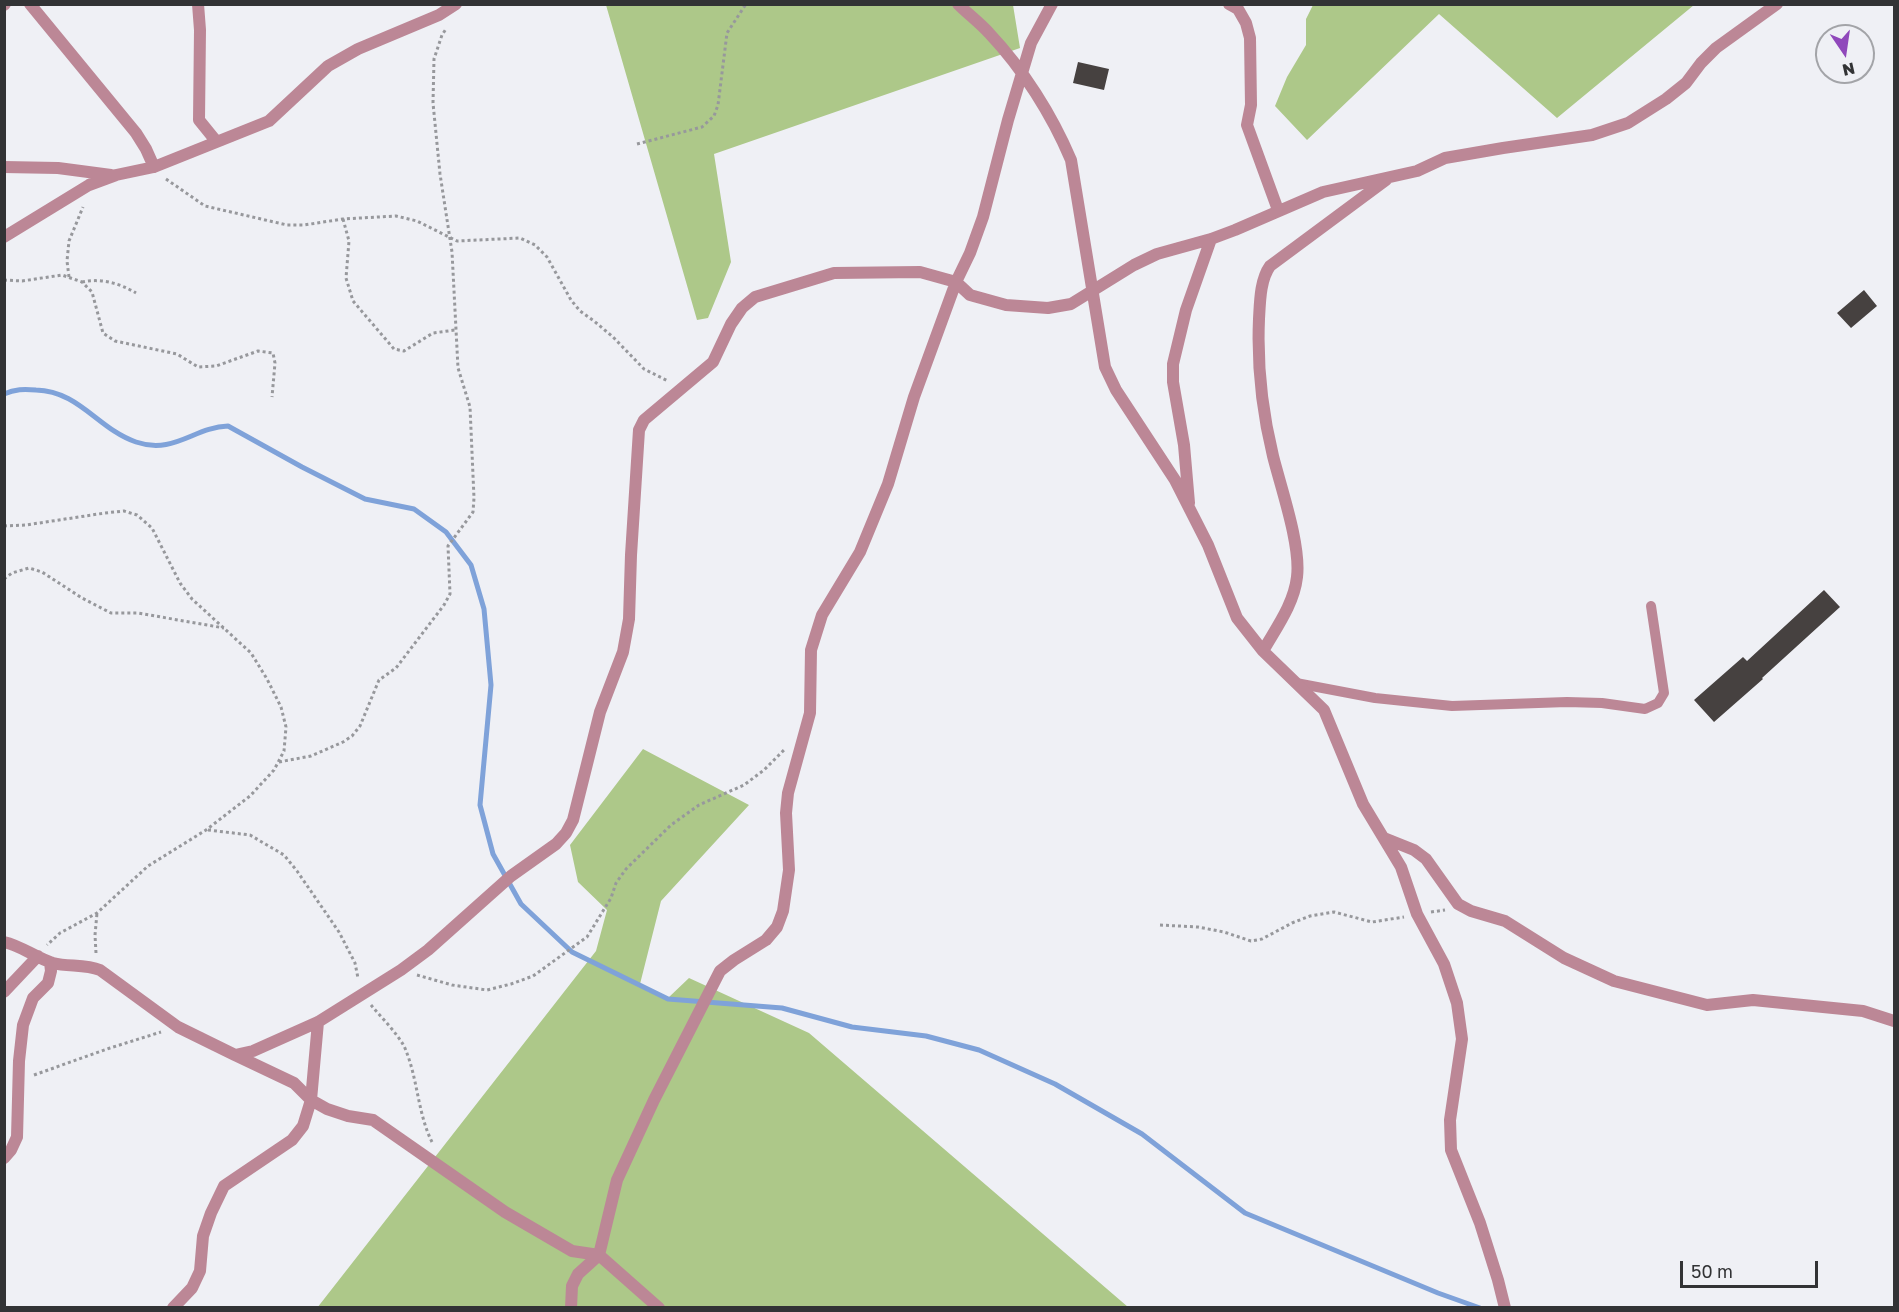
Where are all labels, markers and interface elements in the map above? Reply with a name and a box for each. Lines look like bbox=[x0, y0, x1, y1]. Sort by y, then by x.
north arrow bbox=[1815, 24, 1875, 84]
text: N bbox=[1840, 58, 1857, 81]
scale bar bbox=[1683, 1249, 1821, 1287]
text: 50 m bbox=[1691, 1260, 1733, 1282]

